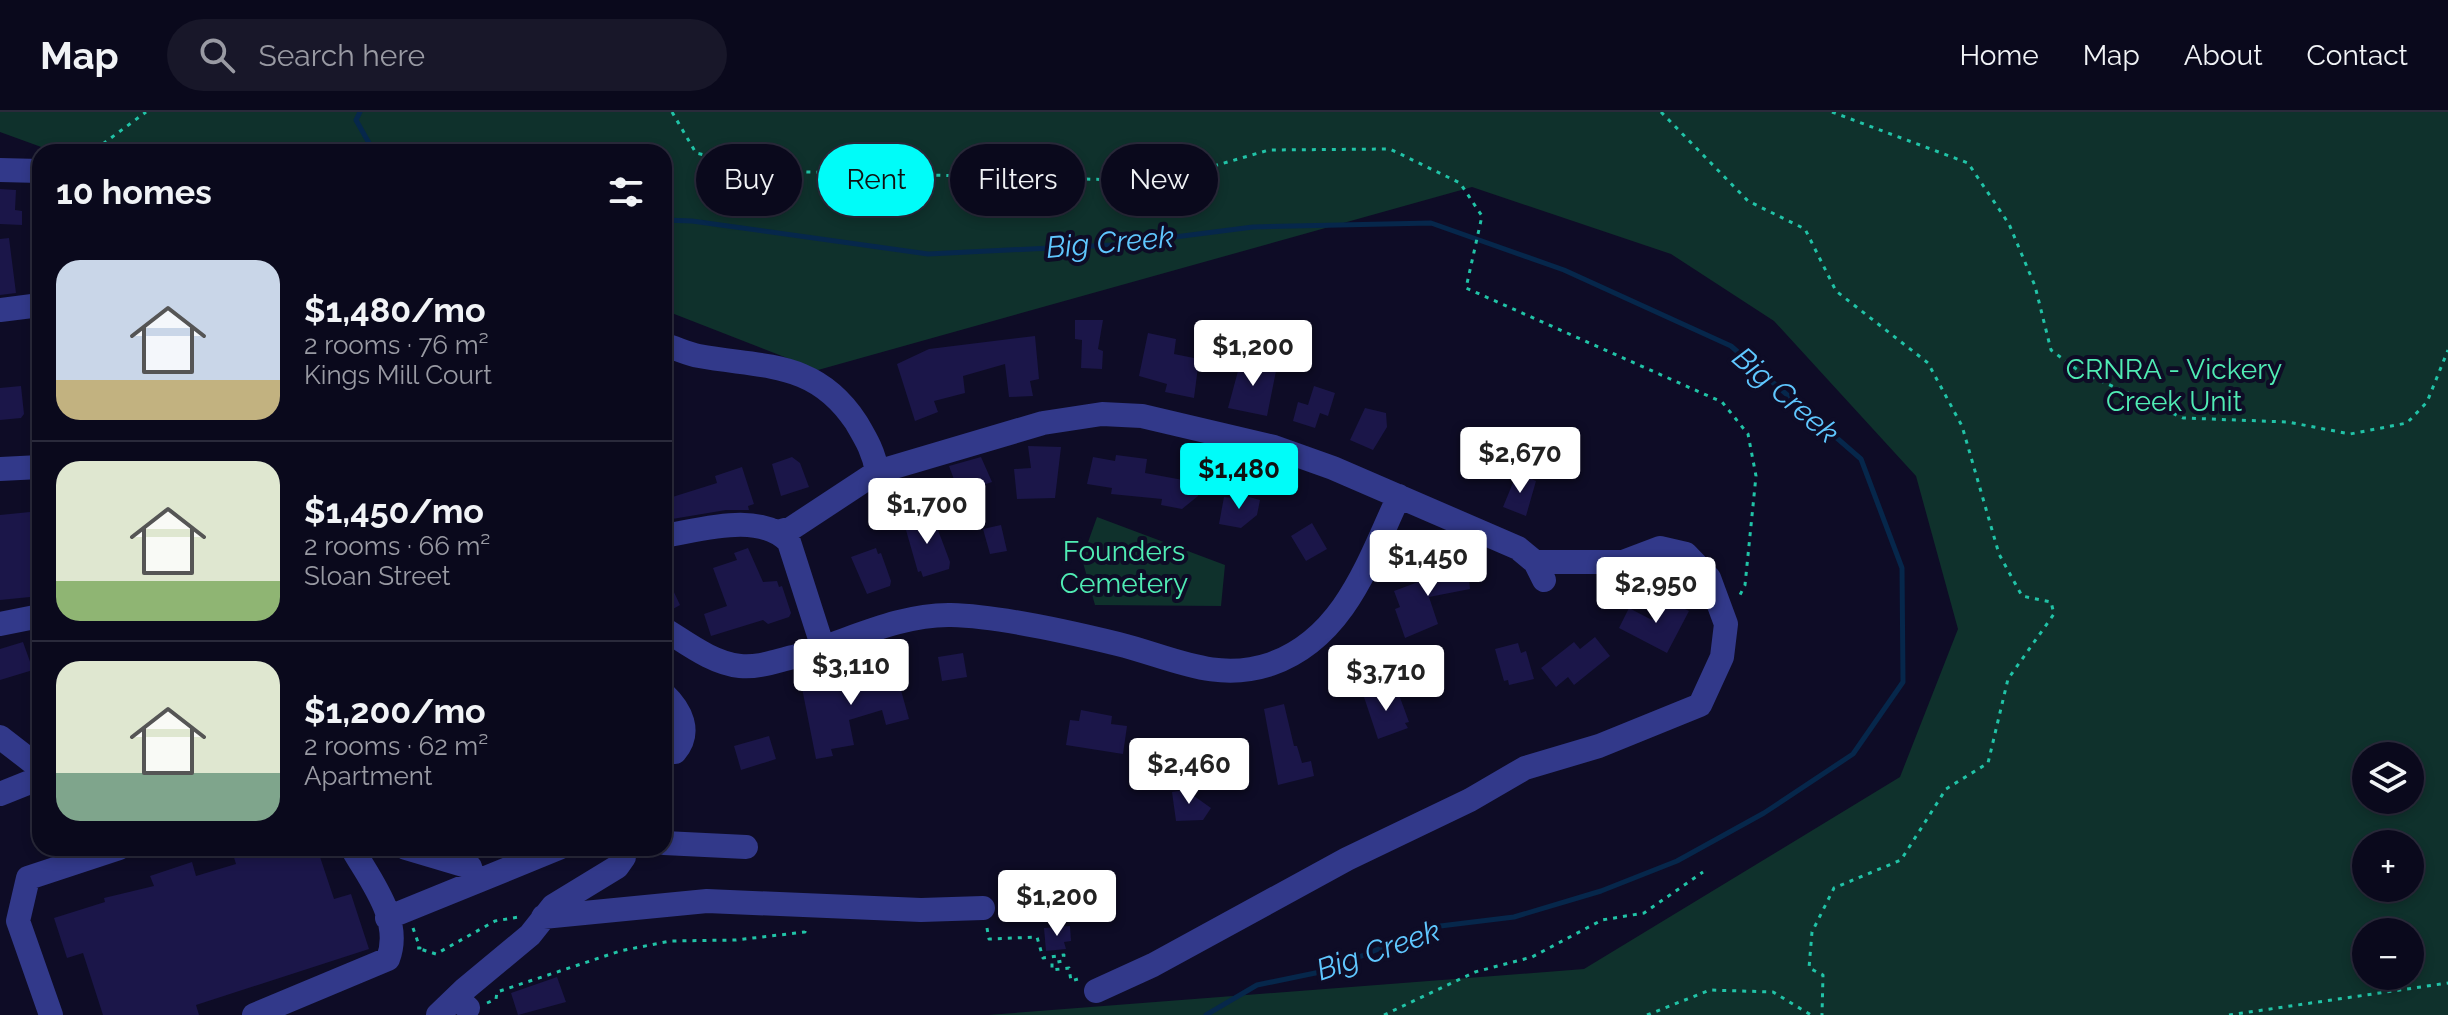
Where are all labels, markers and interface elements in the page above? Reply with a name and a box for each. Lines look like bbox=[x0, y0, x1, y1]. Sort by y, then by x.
search box bbox=[167, 19, 727, 91]
text: Map bbox=[40, 33, 119, 78]
icon: search bbox=[195, 33, 239, 77]
text: Search here bbox=[259, 38, 425, 73]
text: Home bbox=[1959, 39, 2039, 72]
text: Map bbox=[2083, 39, 2140, 72]
text: About bbox=[2184, 39, 2263, 72]
text: Contact bbox=[2307, 39, 2408, 72]
chip: Buy bbox=[696, 144, 802, 216]
chip: Rent bbox=[818, 144, 934, 216]
chip: Filters bbox=[950, 144, 1085, 216]
chip: New bbox=[1101, 144, 1218, 216]
icon: filters bbox=[604, 170, 648, 214]
text: 10 homes bbox=[56, 172, 212, 212]
water label: Big Creek bbox=[1044, 219, 1176, 265]
text: $1,480/mo bbox=[304, 290, 486, 330]
icon: home bbox=[120, 292, 216, 388]
pin: $1,200 bbox=[1188, 320, 1318, 388]
text: 2 rooms · 76 m² bbox=[304, 330, 489, 360]
text: $1,200 bbox=[1212, 331, 1294, 361]
water label: Big Creek bbox=[1726, 340, 1846, 450]
park label: CRNRA - Vickery Creek Unit bbox=[2066, 353, 2282, 418]
text: Kings Mill Court bbox=[304, 360, 492, 390]
pin: $2,670 bbox=[1455, 427, 1585, 495]
text: $2,670 bbox=[1478, 438, 1562, 468]
pin: $1,480 bbox=[1174, 443, 1304, 511]
text: $1,480 bbox=[1198, 454, 1280, 484]
pin: $1,700 bbox=[862, 478, 992, 546]
text: $1,700 bbox=[886, 489, 968, 519]
text: $1,450/mo bbox=[304, 491, 484, 531]
icon: home bbox=[120, 493, 216, 589]
pin: $1,450 bbox=[1363, 530, 1493, 598]
text: 2 rooms · 66 m² bbox=[304, 531, 490, 561]
park label: Founders Cemetery bbox=[1060, 535, 1188, 600]
text: $1,450 bbox=[1388, 541, 1468, 571]
pin: $2,950 bbox=[1591, 557, 1721, 625]
text: Sloan Street bbox=[304, 561, 450, 591]
text: $2,950 bbox=[1615, 568, 1697, 598]
pin: $3,110 bbox=[786, 639, 916, 707]
pin: $3,710 bbox=[1321, 645, 1451, 713]
text: $3,110 bbox=[812, 650, 890, 680]
text: $3,710 bbox=[1346, 656, 1426, 686]
text: $1,200/mo bbox=[304, 691, 486, 731]
icon: home bbox=[120, 693, 216, 789]
text: 2 rooms · 62 m² bbox=[304, 731, 488, 761]
pin: $2,460 bbox=[1124, 738, 1254, 806]
map controls bbox=[2352, 742, 2424, 990]
button: layers bbox=[2352, 742, 2424, 814]
text: $2,460 bbox=[1147, 749, 1231, 779]
text: Apartment bbox=[304, 761, 433, 791]
button: + bbox=[2352, 830, 2424, 902]
pin: $1,200 bbox=[992, 870, 1122, 938]
text: $1,200 bbox=[1016, 881, 1098, 911]
water label: Big Creek bbox=[1312, 913, 1444, 987]
button: − bbox=[2352, 918, 2424, 990]

